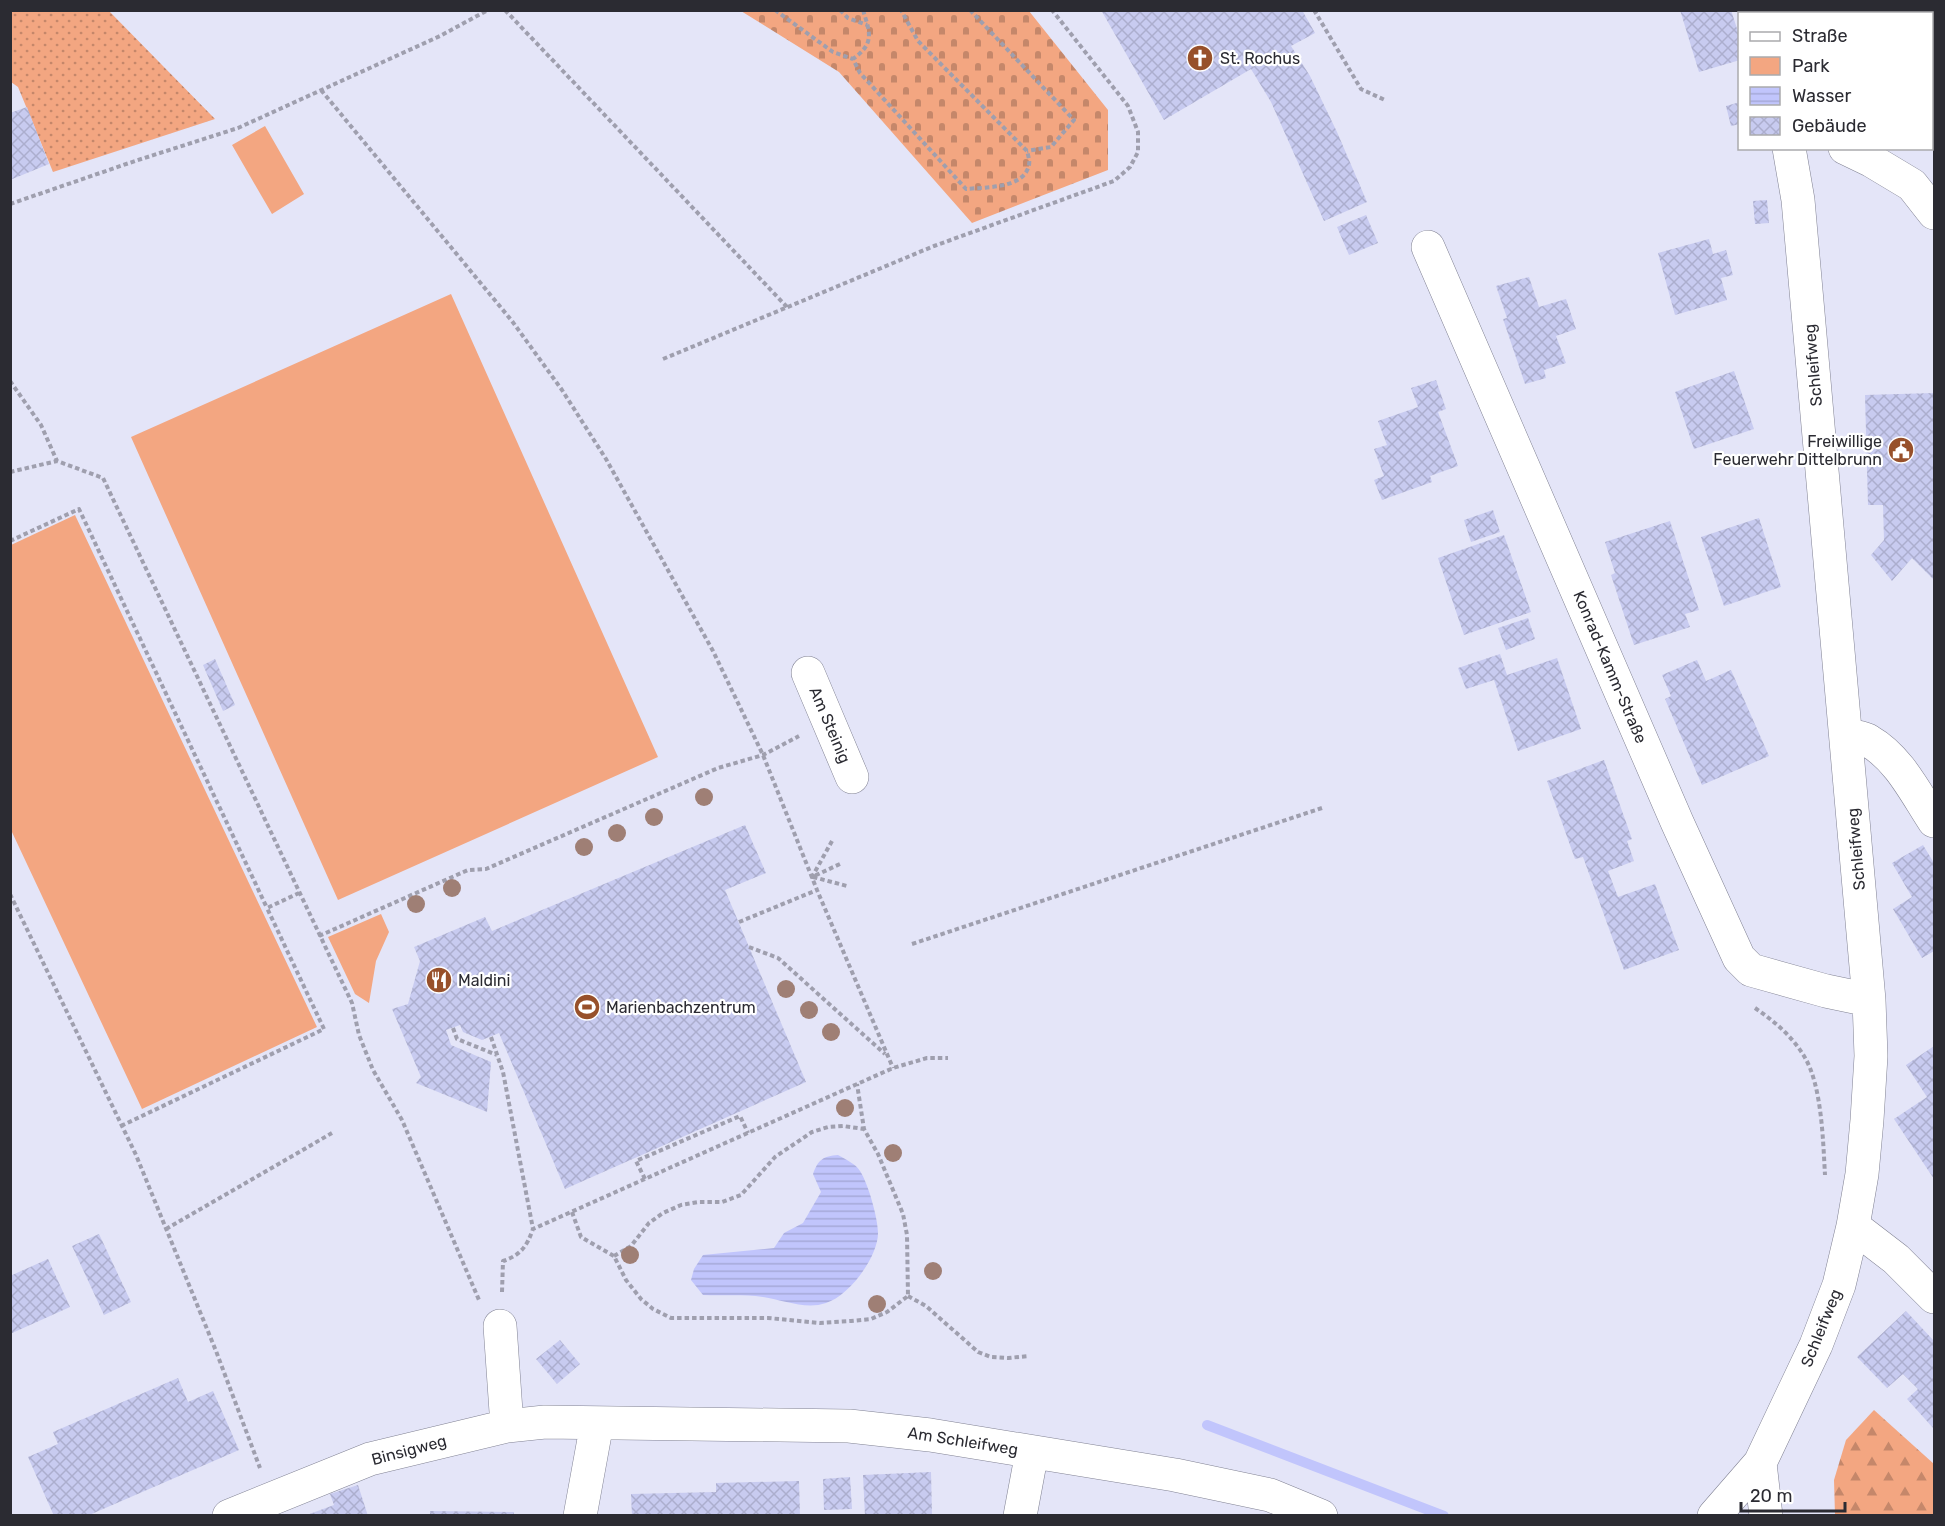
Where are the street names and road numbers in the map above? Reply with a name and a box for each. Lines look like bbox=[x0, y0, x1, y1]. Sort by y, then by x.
street label: Schleifweg bbox=[1800, 323, 1826, 407]
street label: Konrad-Kamm-Straße bbox=[1569, 588, 1651, 746]
street label: Am Steinig bbox=[805, 684, 855, 766]
street label: Schleifweg bbox=[1843, 807, 1869, 891]
street label: Schleifweg bbox=[1797, 1286, 1845, 1370]
street label: Am Schleifweg bbox=[906, 1423, 1020, 1459]
street label: Binsigweg bbox=[369, 1431, 449, 1469]

